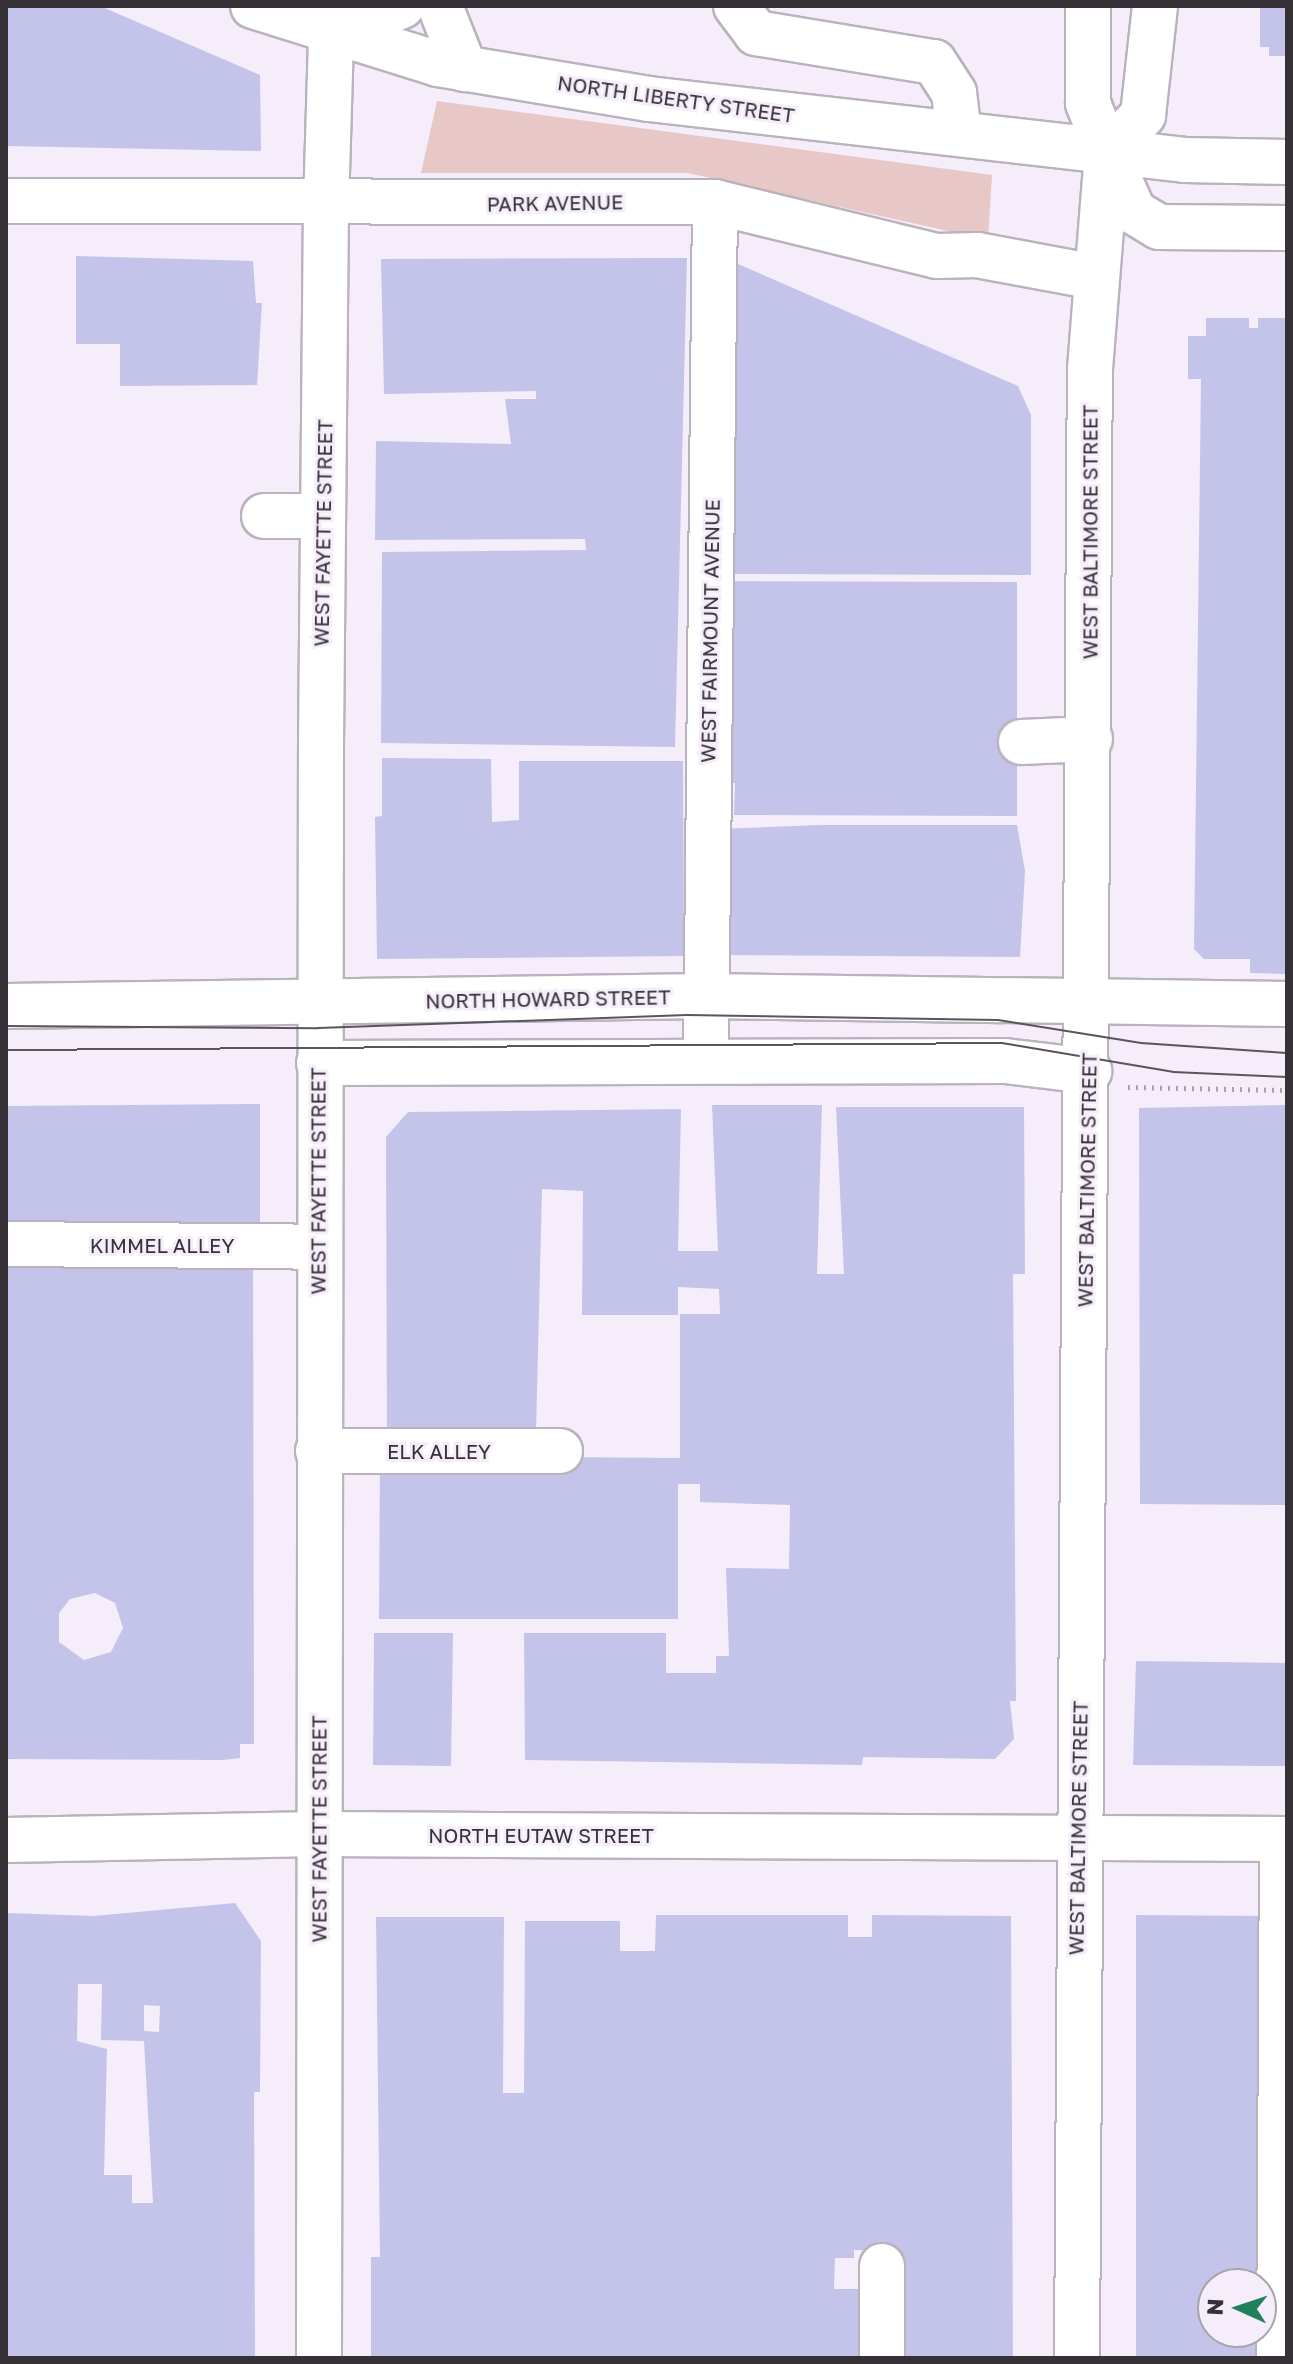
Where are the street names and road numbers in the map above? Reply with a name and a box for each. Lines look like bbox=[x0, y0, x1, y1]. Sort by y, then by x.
street label: NORTH LIBERTY STREET bbox=[556, 70, 796, 128]
street label: PARK AVENUE bbox=[487, 190, 623, 216]
street label: WEST BALTIMORE STREET bbox=[1078, 405, 1102, 659]
street label: WEST FAYETTE STREET bbox=[309, 419, 337, 647]
street label: WEST FAIRMOUNT AVENUE bbox=[696, 499, 724, 763]
street label: NORTH HOWARD STREET bbox=[425, 985, 671, 1013]
street label: WEST BALTIMORE STREET bbox=[1073, 1052, 1101, 1308]
street label: WEST FAYETTE STREET bbox=[306, 1067, 330, 1295]
street label: KIMMEL ALLEY bbox=[90, 1233, 234, 1257]
street label: ELK ALLEY bbox=[387, 1439, 491, 1463]
street label: WEST BALTIMORE STREET bbox=[1064, 1700, 1092, 1956]
street label: WEST FAYETTE STREET bbox=[307, 1715, 331, 1943]
street label: NORTH EUTAW STREET bbox=[428, 1823, 654, 1847]

